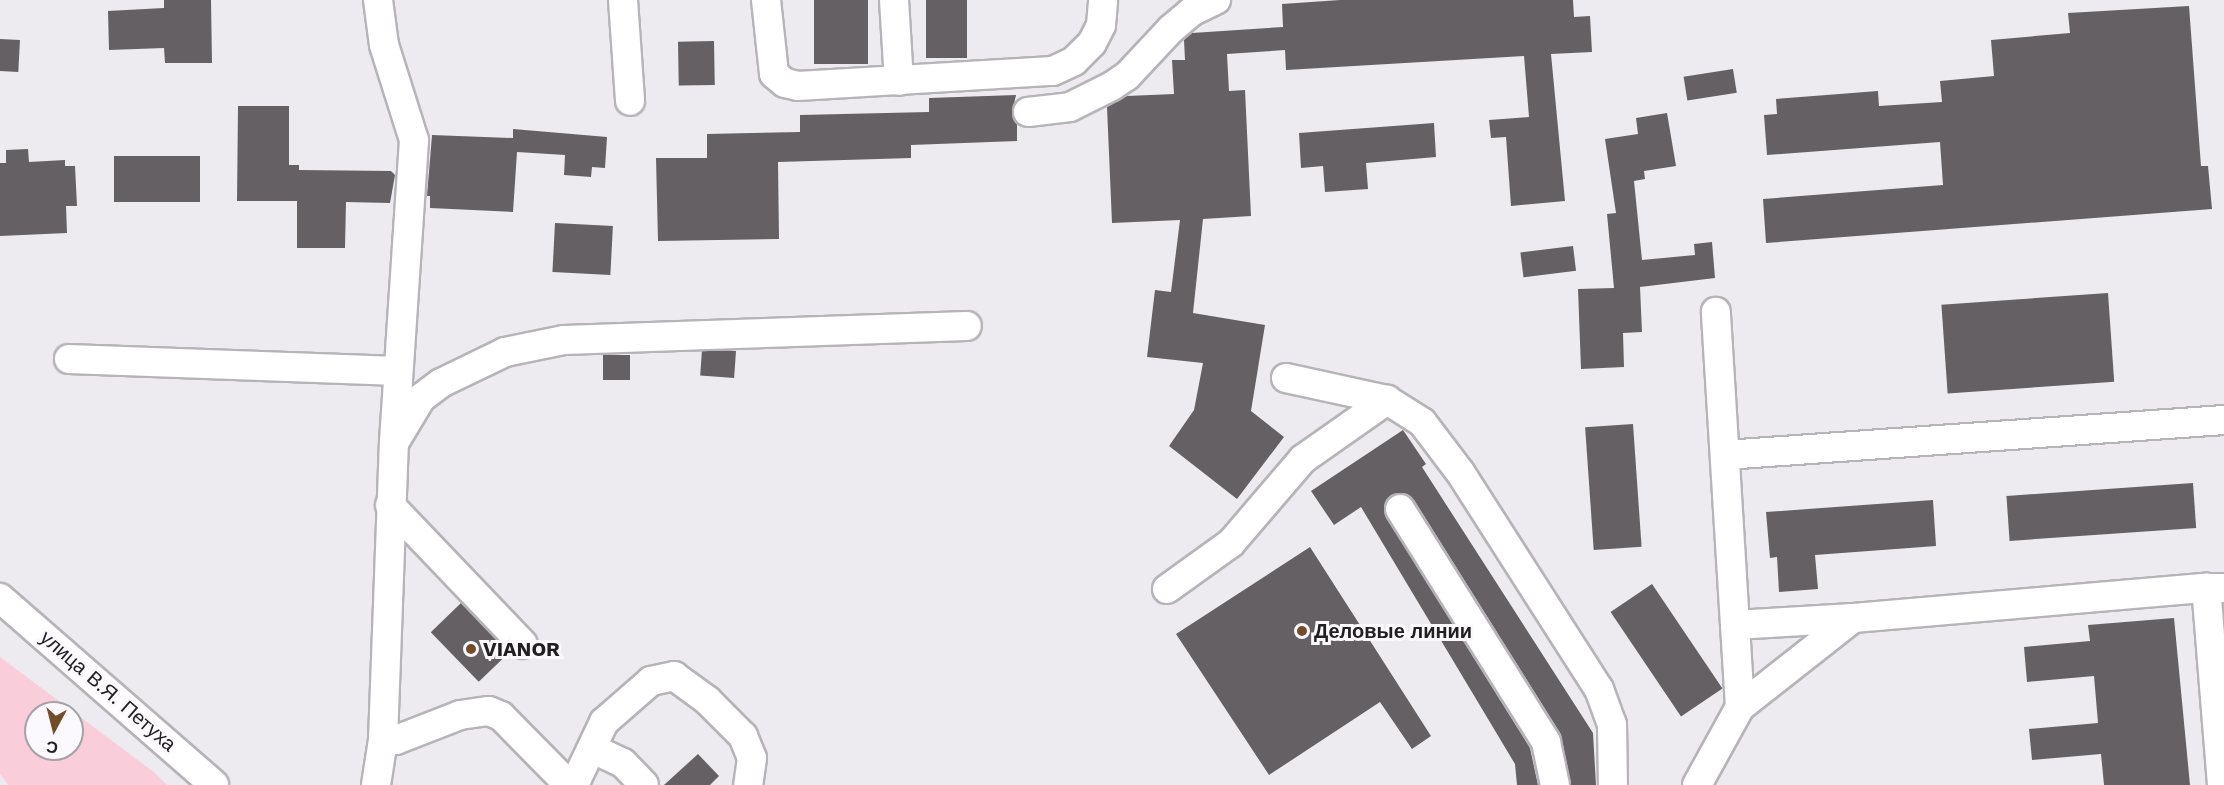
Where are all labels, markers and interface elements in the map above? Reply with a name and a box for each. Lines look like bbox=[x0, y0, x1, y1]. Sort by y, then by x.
place label: Деловые линии bbox=[1314, 619, 1472, 643]
marker: Деловые линии bbox=[1295, 624, 1309, 638]
street label: улица В.Я. Петуха bbox=[35, 625, 181, 757]
place label: VIANOR bbox=[483, 637, 560, 661]
marker: VIANOR bbox=[464, 642, 478, 656]
north arrow bbox=[24, 701, 84, 761]
text: С bbox=[45, 737, 59, 758]

